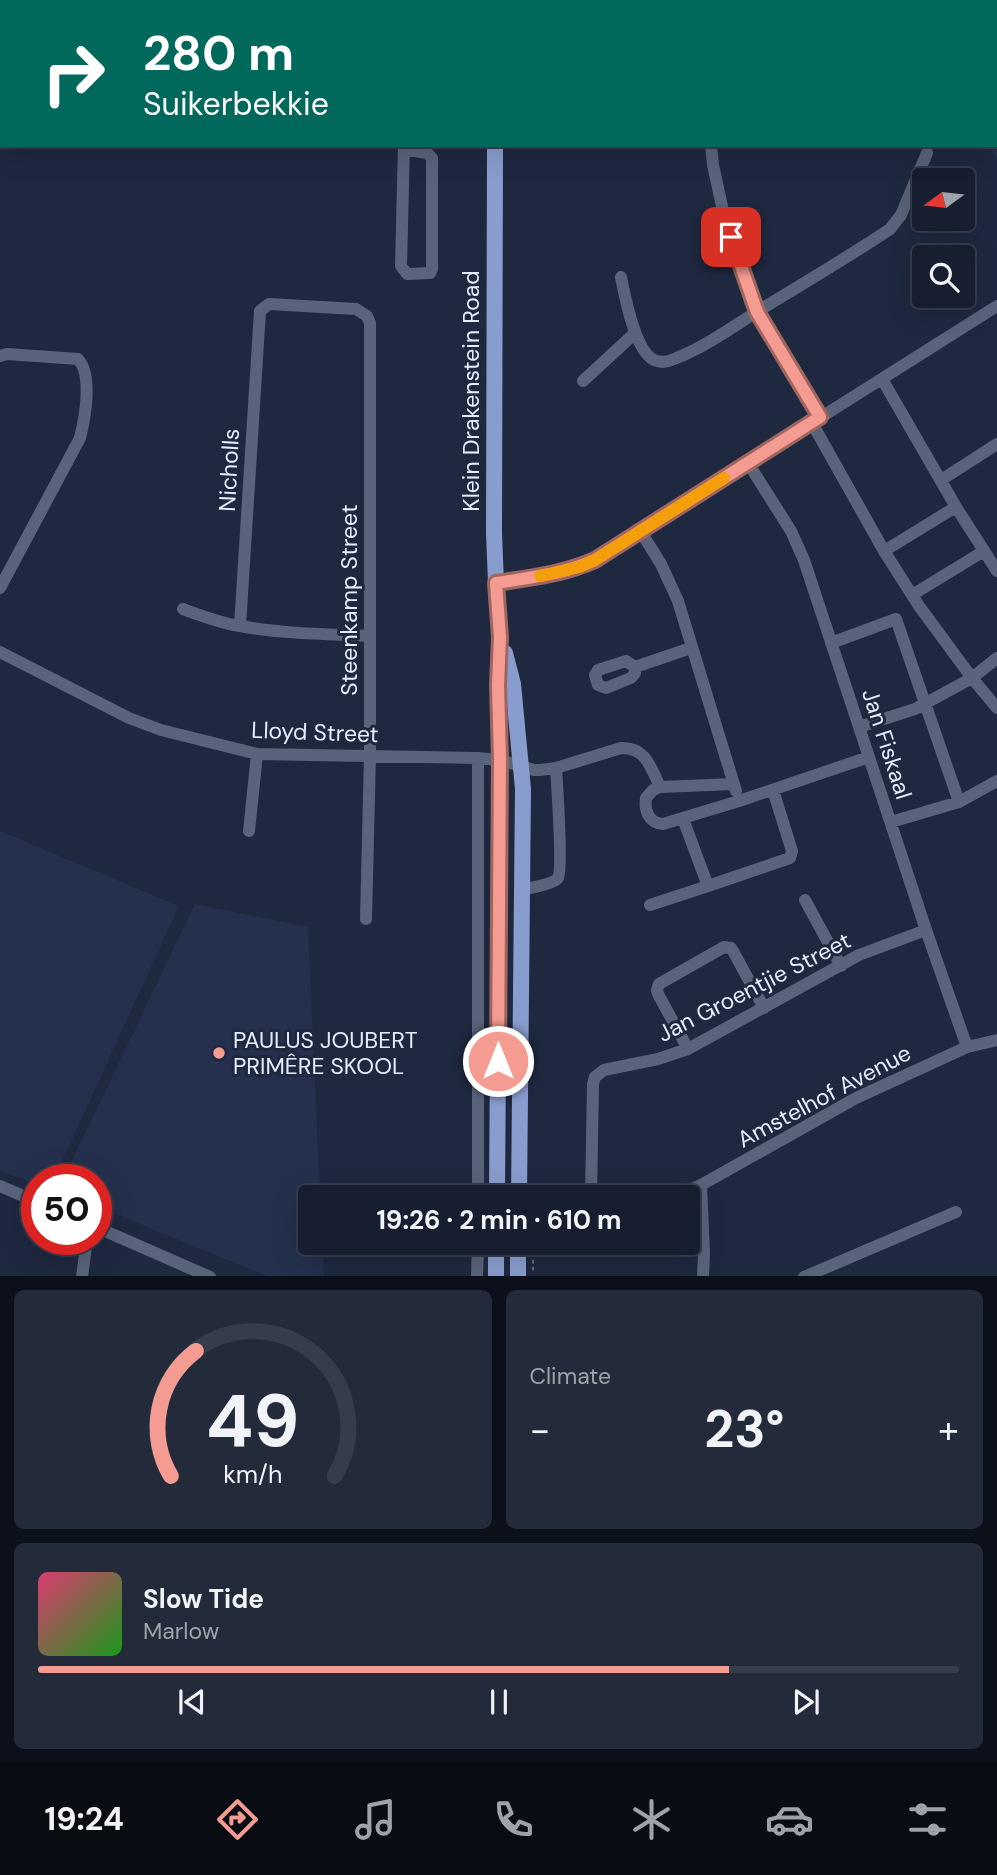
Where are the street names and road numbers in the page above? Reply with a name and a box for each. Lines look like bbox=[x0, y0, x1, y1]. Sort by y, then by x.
street label: Klein Drakenstein Road bbox=[456, 270, 486, 512]
street label: Nicholls bbox=[212, 428, 246, 512]
street label: Steenkamp Street bbox=[334, 504, 364, 696]
street label: Jan Fiskaal bbox=[855, 685, 919, 803]
street label: Lloyd Street bbox=[251, 715, 379, 749]
street label: Jan Groentjie Street bbox=[652, 925, 856, 1049]
street label: Amstelhof Avenue bbox=[732, 1038, 916, 1154]

